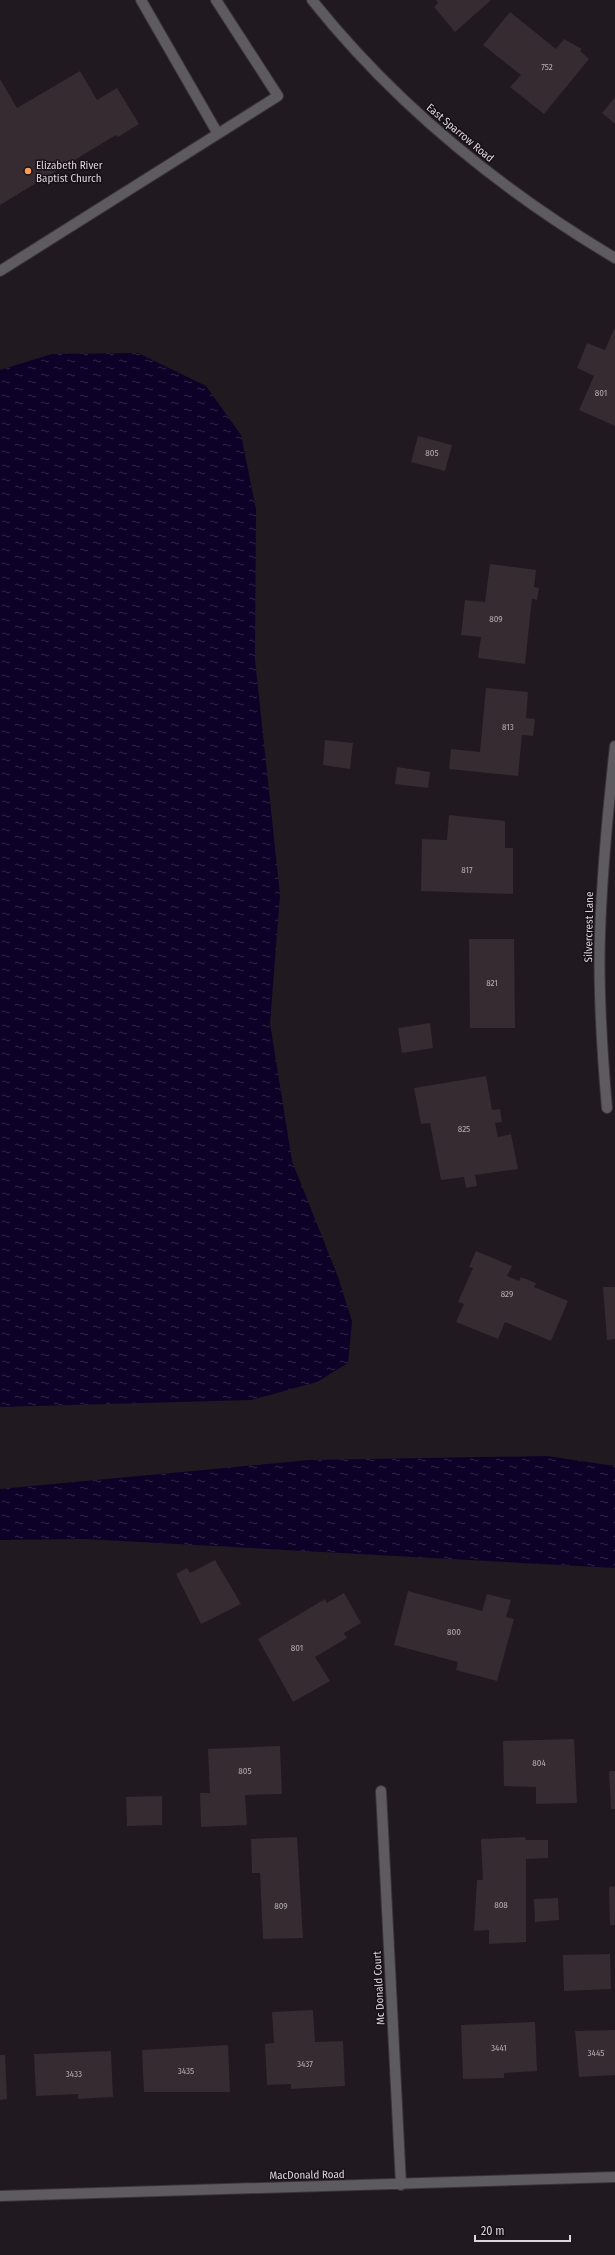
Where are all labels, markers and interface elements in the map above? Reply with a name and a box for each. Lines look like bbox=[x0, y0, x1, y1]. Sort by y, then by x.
house number: 752 bbox=[541, 62, 553, 72]
street label: East Sparrow Road bbox=[424, 101, 496, 165]
place label: Elizabeth River Baptist Church bbox=[36, 159, 103, 185]
marker: Elizabeth River Baptist Church bbox=[23, 166, 33, 176]
house number: 801 bbox=[595, 388, 607, 398]
house number: 805 bbox=[425, 448, 439, 458]
house number: 809 bbox=[489, 614, 503, 624]
house number: 813 bbox=[502, 722, 514, 732]
house number: 817 bbox=[461, 865, 473, 875]
street label: Silvercrest Lane bbox=[582, 891, 596, 963]
house number: 821 bbox=[486, 978, 498, 988]
house number: 825 bbox=[458, 1124, 470, 1134]
house number: 829 bbox=[501, 1289, 513, 1299]
house number: 800 bbox=[447, 1627, 461, 1637]
house number: 801 bbox=[291, 1643, 303, 1653]
house number: 804 bbox=[532, 1758, 546, 1768]
house number: 805 bbox=[238, 1766, 252, 1776]
house number: 808 bbox=[494, 1900, 508, 1910]
house number: 809 bbox=[274, 1901, 288, 1911]
street label: Mc Donald Court bbox=[371, 1950, 387, 2025]
house number: 3441 bbox=[491, 2043, 507, 2053]
house number: 3445 bbox=[588, 2048, 604, 2058]
house number: 3437 bbox=[297, 2059, 313, 2069]
house number: 3435 bbox=[178, 2066, 194, 2076]
house number: 3433 bbox=[66, 2069, 82, 2079]
street label: MacDonald Road bbox=[269, 2168, 345, 2182]
scale bar bbox=[475, 2217, 570, 2243]
text: 20 m bbox=[481, 2224, 505, 2238]

